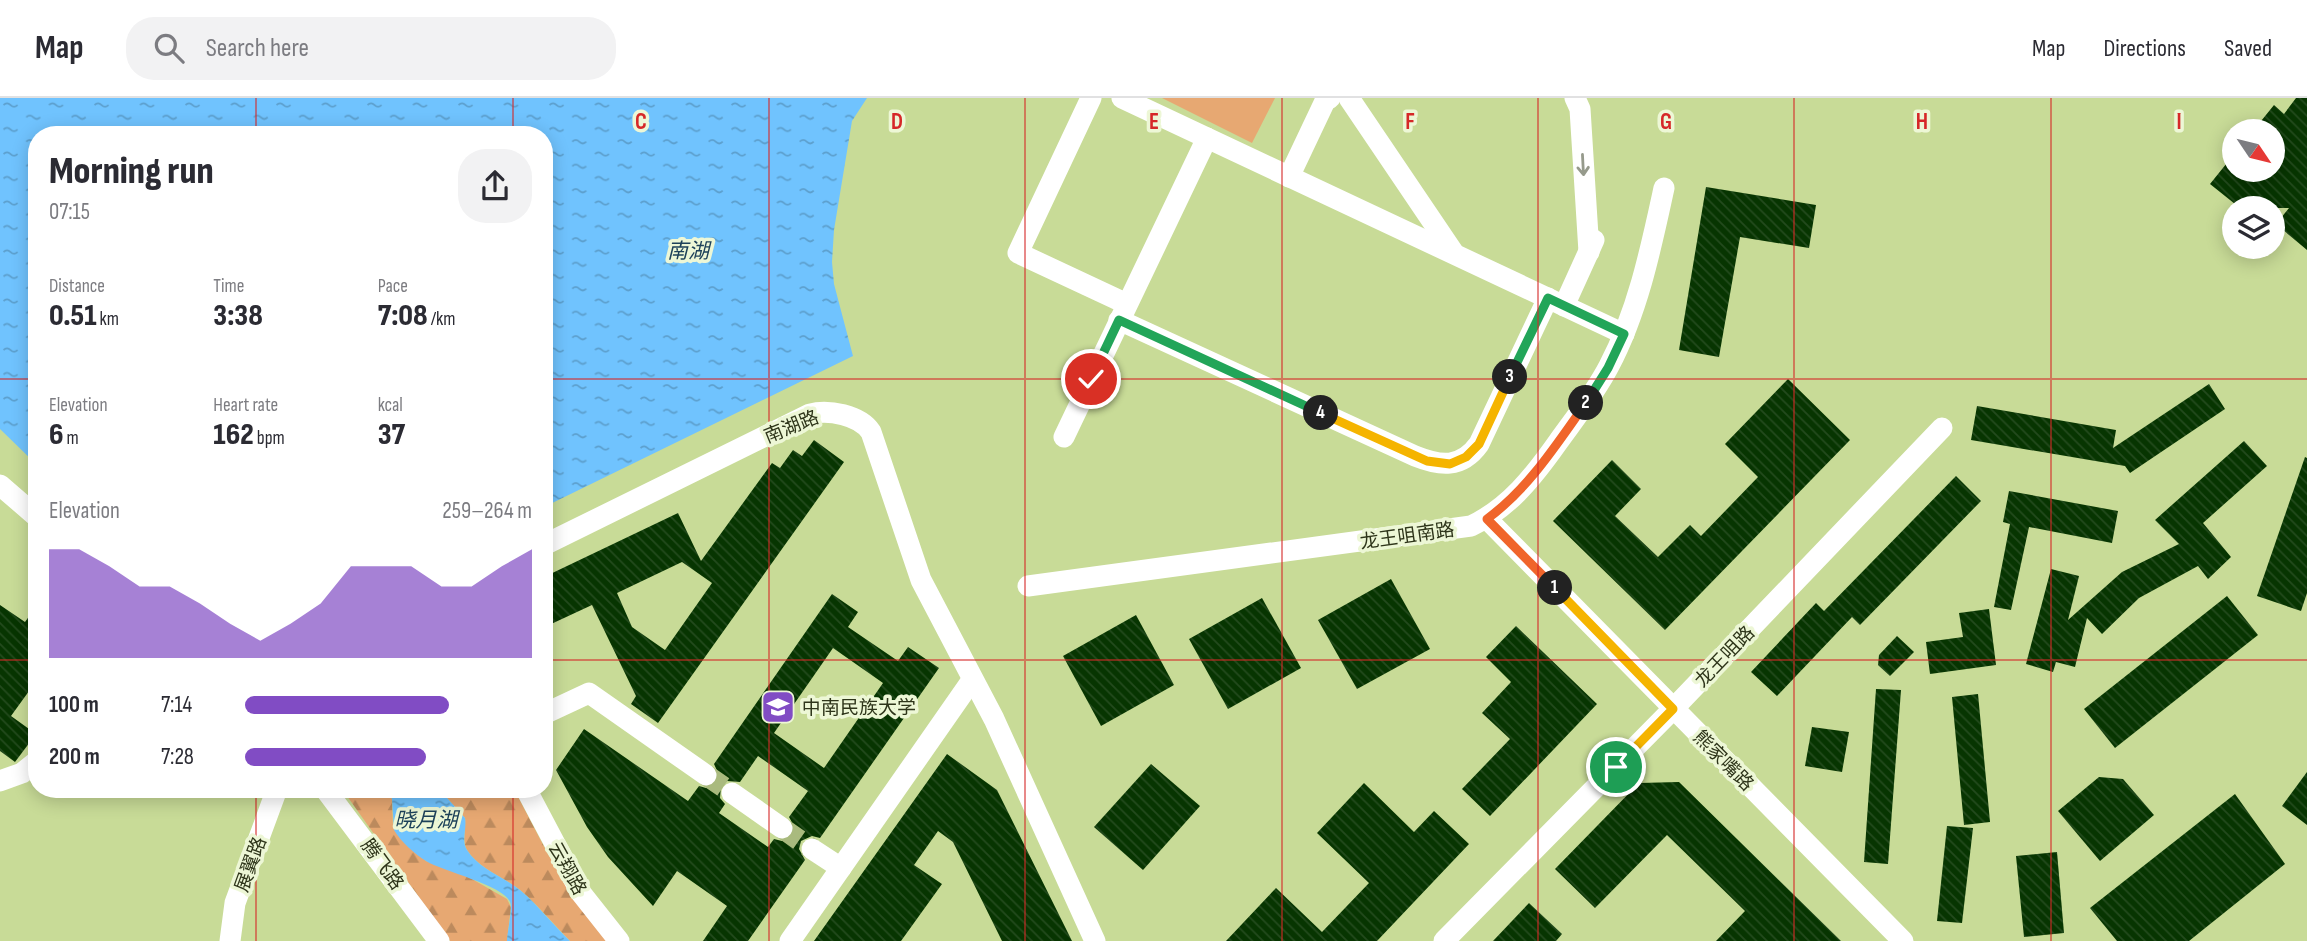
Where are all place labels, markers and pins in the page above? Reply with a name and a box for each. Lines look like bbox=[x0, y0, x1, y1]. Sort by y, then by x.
pin bbox=[1061, 349, 1121, 409]
pin: 3 bbox=[1492, 360, 1528, 394]
pin: 2 bbox=[1568, 386, 1604, 420]
pin: 4 bbox=[1304, 396, 1338, 430]
pin: 1 bbox=[1538, 570, 1572, 606]
school or university icon: 中南民族大学 bbox=[759, 688, 797, 726]
place label: 中南民族大学 bbox=[802, 697, 916, 720]
pin bbox=[1586, 737, 1646, 797]

